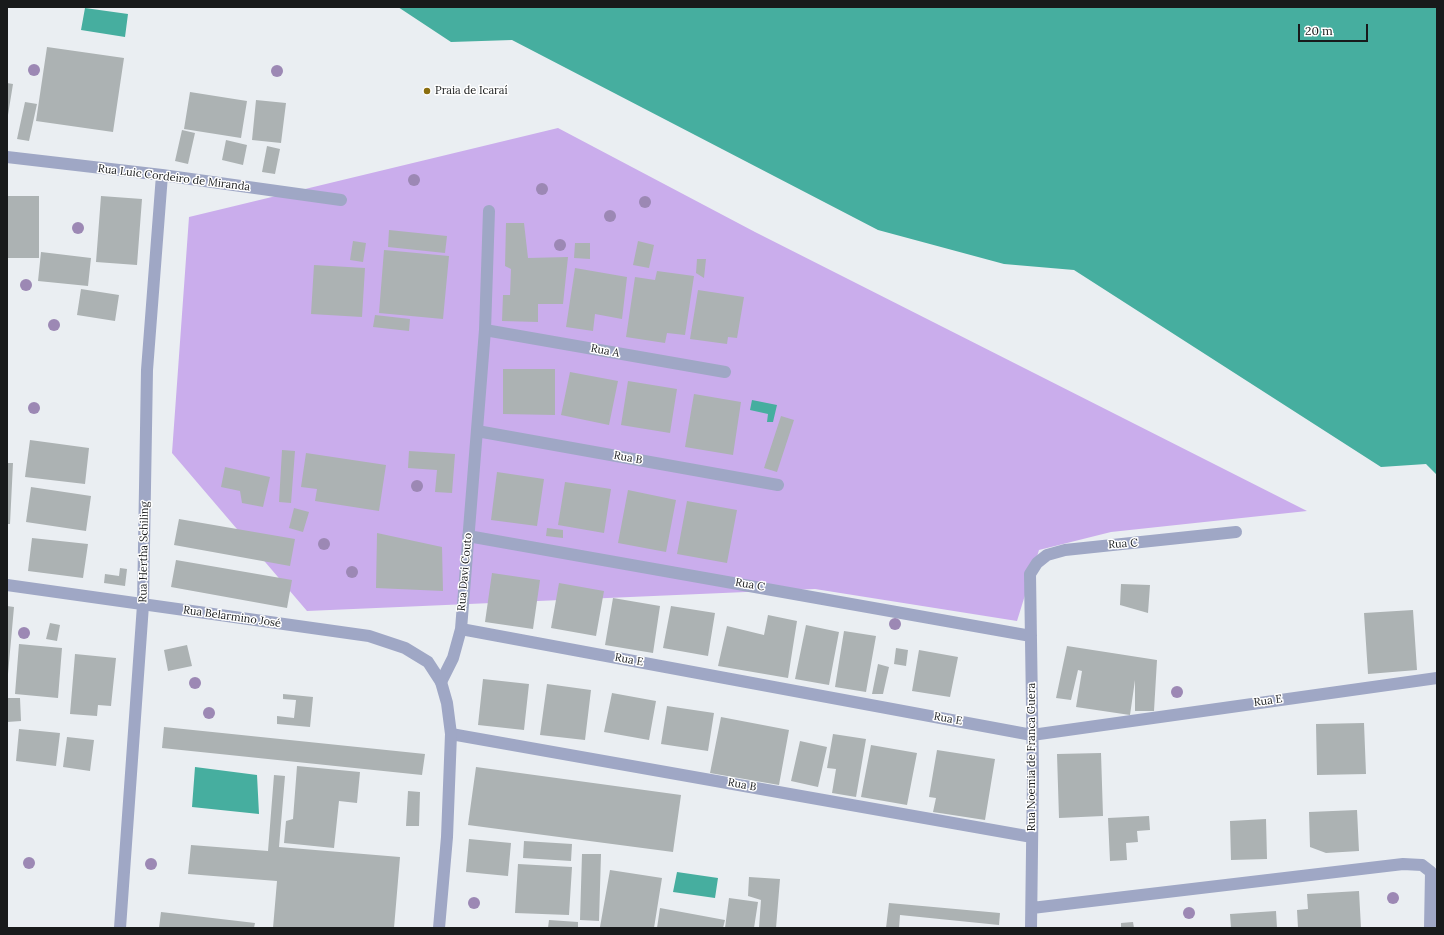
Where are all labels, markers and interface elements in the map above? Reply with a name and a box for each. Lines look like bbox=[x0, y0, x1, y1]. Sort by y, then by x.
scale bar bbox=[1300, 16, 1370, 42]
text: 20 m bbox=[1305, 23, 1333, 38]
place label: Praia de Icaraí bbox=[435, 84, 508, 98]
marker: Praia de Icaraí bbox=[422, 86, 432, 96]
street label: Rua Luic Cordeiro de Miranda bbox=[97, 162, 251, 194]
street label: Rua A bbox=[590, 342, 620, 360]
street label: Rua B bbox=[613, 449, 643, 467]
street label: Rua Hertha Schiling bbox=[137, 501, 151, 603]
street label: Rua Davi Couto bbox=[455, 532, 475, 612]
street label: Rua C bbox=[1108, 536, 1138, 552]
street label: Rua C bbox=[734, 576, 766, 594]
street label: Rua Belarmino José bbox=[182, 604, 282, 630]
street label: Rua E bbox=[614, 651, 644, 669]
street label: Rua Noemia de Franca Guera bbox=[1025, 683, 1039, 831]
street label: Rua E bbox=[1253, 692, 1283, 710]
street label: Rua E bbox=[933, 710, 963, 728]
street label: Rua B bbox=[727, 776, 757, 794]

